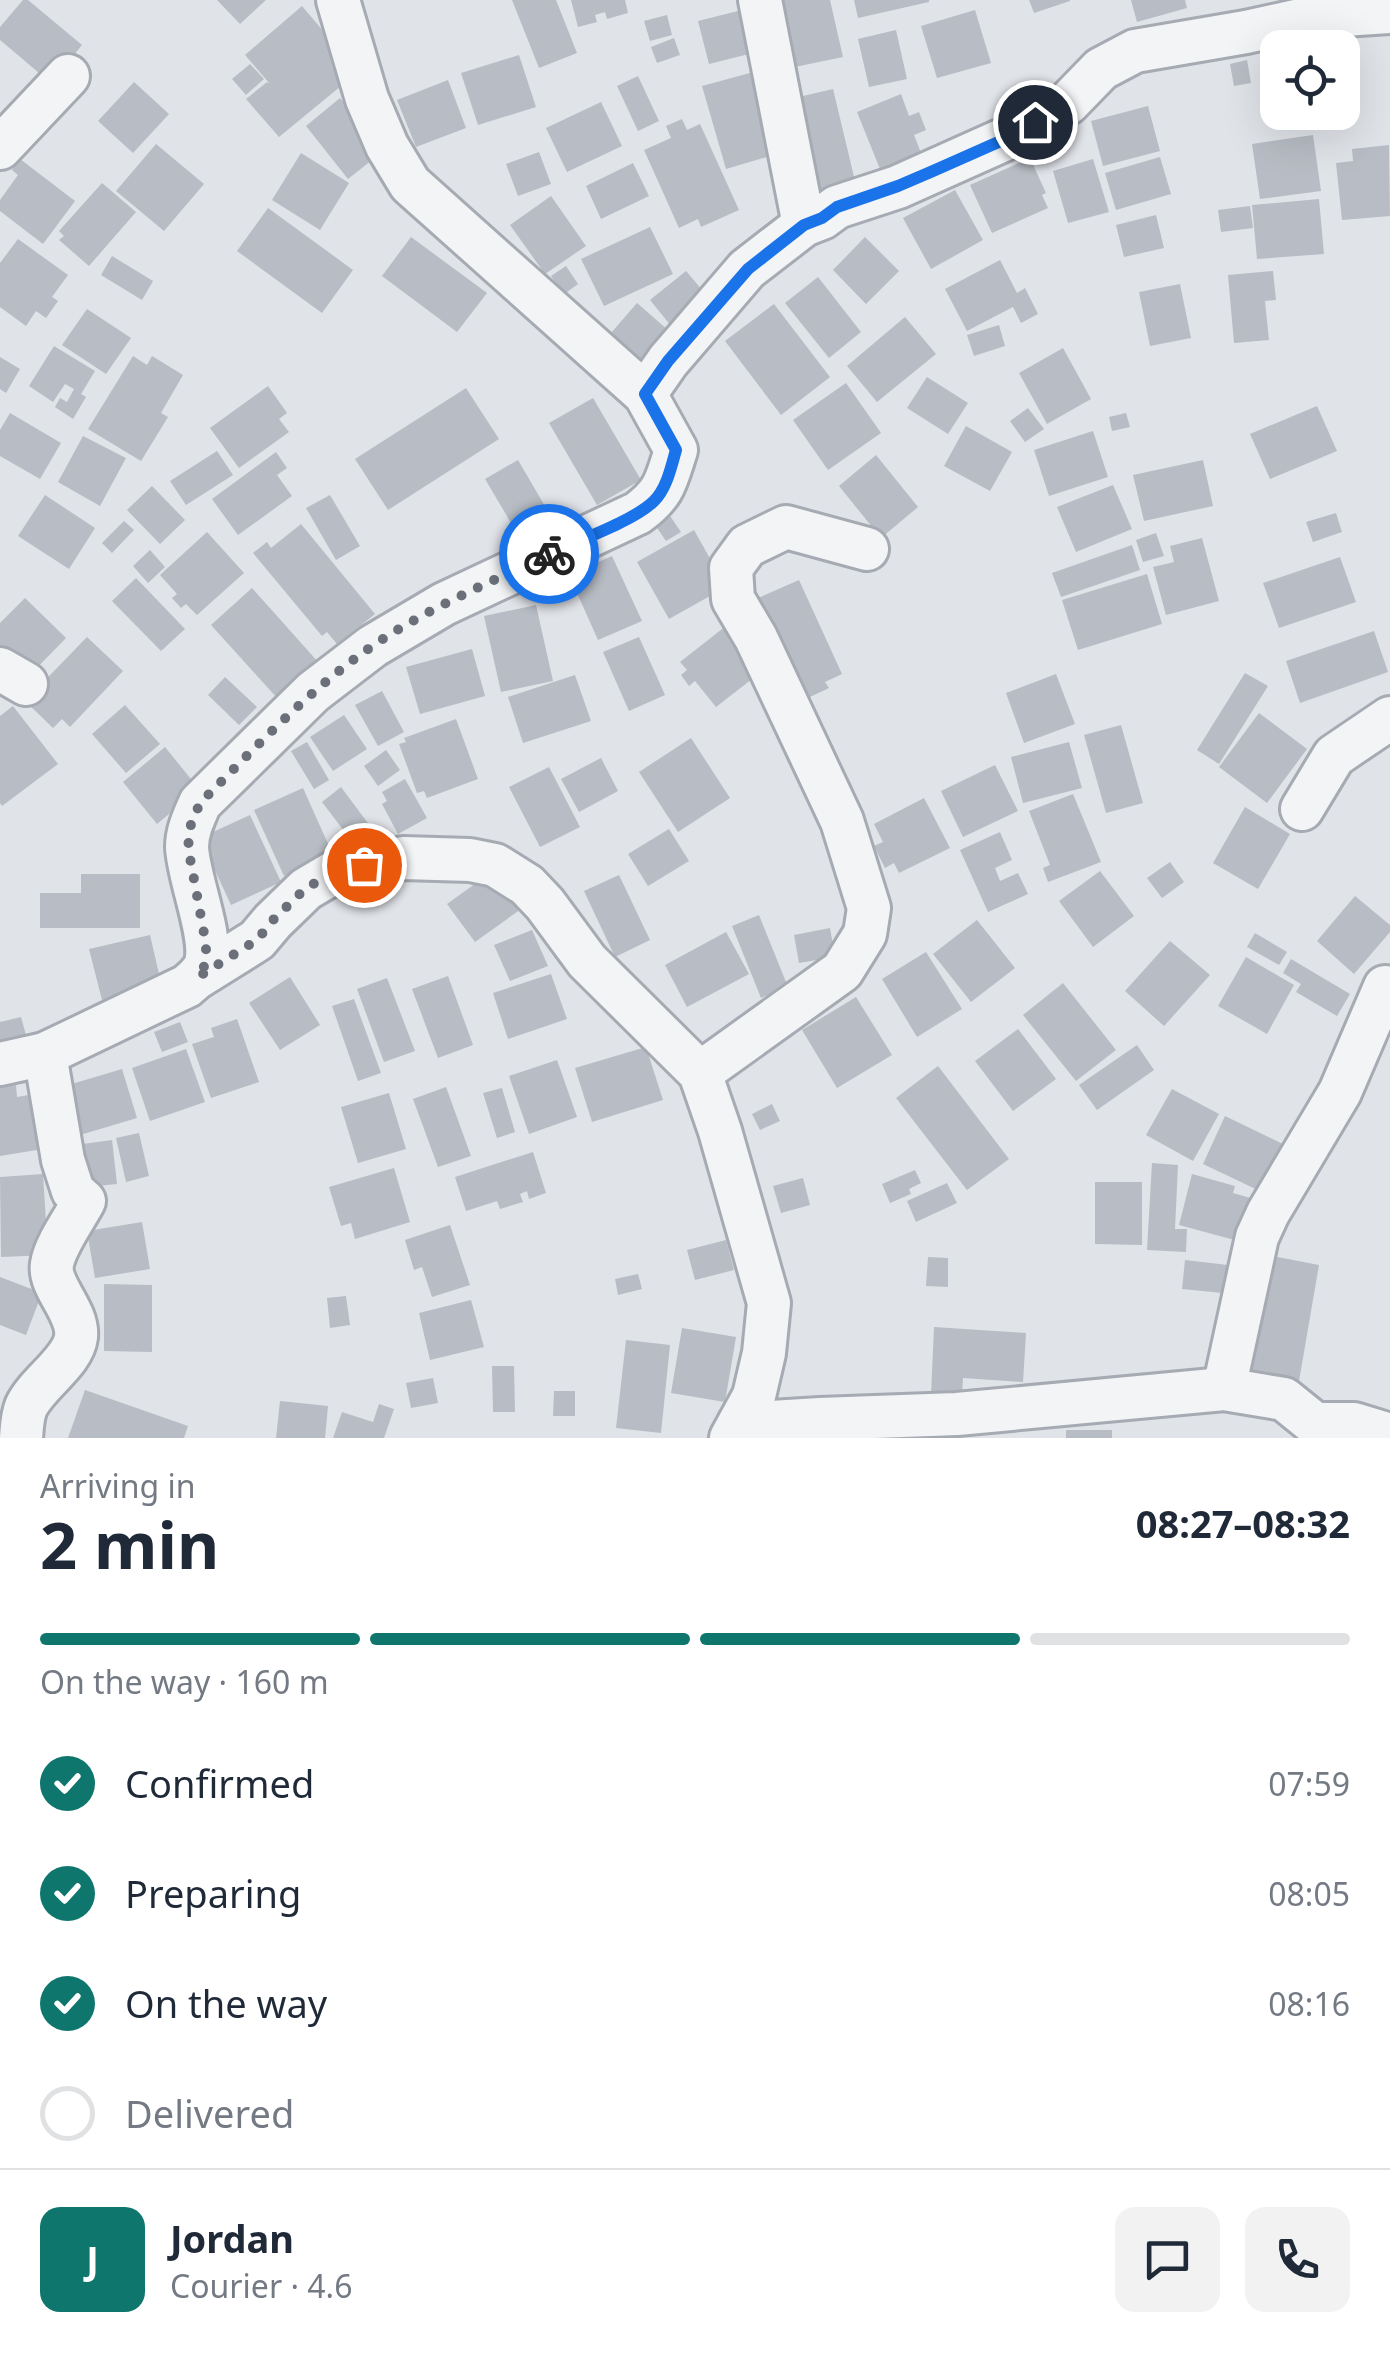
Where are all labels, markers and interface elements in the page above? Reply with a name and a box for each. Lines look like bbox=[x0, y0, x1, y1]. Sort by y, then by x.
map controls bbox=[1260, 30, 1360, 130]
button: locate bbox=[1260, 30, 1360, 130]
pin bbox=[993, 80, 1078, 165]
icon: home bbox=[1008, 95, 1063, 150]
courier bbox=[499, 504, 599, 604]
icon: bike bbox=[522, 527, 577, 582]
pin bbox=[322, 823, 407, 908]
icon: bag bbox=[337, 838, 392, 893]
text: Arriving in bbox=[40, 1464, 195, 1507]
text: 08:27–08:32 bbox=[1136, 1497, 1350, 1549]
text: 2 min bbox=[40, 1500, 219, 1588]
text: On the way · 160 m bbox=[40, 1660, 329, 1703]
icon: check bbox=[40, 1756, 95, 1811]
text: Confirmed bbox=[125, 1757, 314, 1809]
text: 07:59 bbox=[1268, 1762, 1350, 1805]
icon: check bbox=[40, 1866, 95, 1921]
text: Preparing bbox=[125, 1867, 301, 1919]
text: 08:05 bbox=[1268, 1872, 1350, 1915]
icon: check bbox=[40, 1976, 95, 2031]
text: On the way bbox=[125, 1977, 327, 2029]
text: 08:16 bbox=[1268, 1982, 1350, 2025]
text: Delivered bbox=[125, 2087, 294, 2139]
button: chat bbox=[1115, 2207, 1220, 2312]
button: phone bbox=[1245, 2207, 1350, 2312]
text: Jordan bbox=[170, 2212, 294, 2264]
text: J bbox=[86, 2233, 99, 2285]
text: Courier · 4.6 bbox=[170, 2264, 353, 2307]

